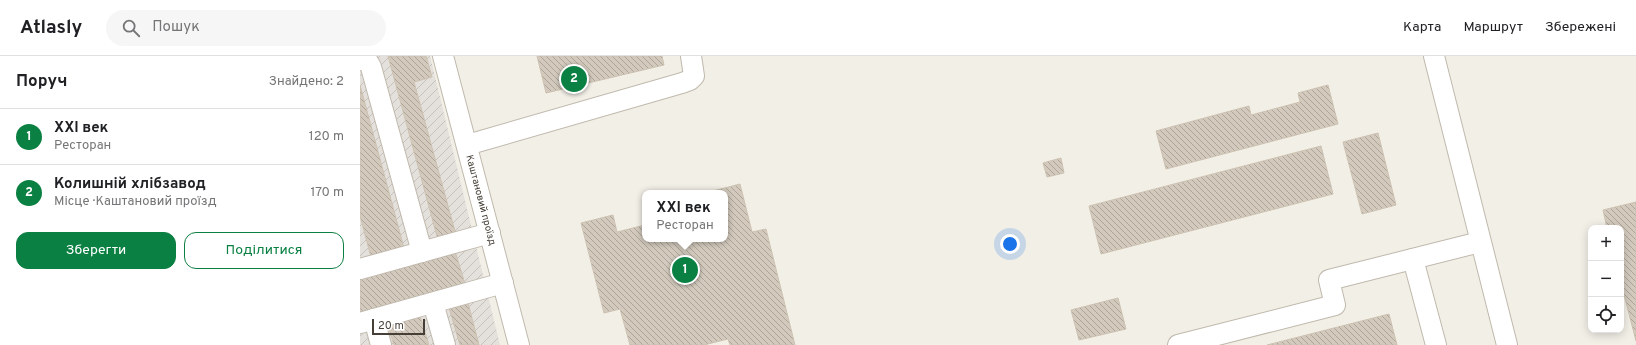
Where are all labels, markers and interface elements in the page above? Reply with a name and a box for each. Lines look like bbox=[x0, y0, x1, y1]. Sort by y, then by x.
search box bbox=[106, 10, 386, 46]
text: Atlasly bbox=[20, 16, 82, 40]
icon: search bbox=[120, 17, 142, 39]
text: Пошук bbox=[152, 18, 200, 37]
text: Карта bbox=[1403, 19, 1441, 36]
text: Маршрут bbox=[1463, 19, 1523, 36]
text: Збережені bbox=[1545, 19, 1616, 36]
pin: 2 bbox=[561, 64, 587, 94]
text: Поруч bbox=[16, 71, 68, 93]
text: Знайдено: 2 bbox=[269, 74, 344, 90]
text: XXI век bbox=[54, 119, 108, 138]
text: 1 bbox=[26, 129, 32, 145]
text: 120 m bbox=[309, 129, 344, 145]
text: Ресторан bbox=[54, 138, 111, 154]
street label: Каштановий проїзд bbox=[463, 153, 499, 247]
text: Колишній хлібзавод bbox=[54, 175, 206, 194]
text: 2 bbox=[25, 185, 33, 201]
text: 170 m bbox=[310, 185, 344, 201]
popup bbox=[642, 190, 728, 242]
text: Місце · Каштановий проїзд bbox=[54, 194, 217, 210]
text: XXI век bbox=[656, 199, 711, 218]
text: Ресторан bbox=[656, 218, 714, 234]
map controls bbox=[1588, 225, 1624, 333]
button: + bbox=[1588, 225, 1624, 261]
button: Зберегти bbox=[16, 232, 176, 269]
button: Поділитися bbox=[184, 232, 344, 269]
your location bbox=[1000, 234, 1020, 254]
pin: 1 bbox=[672, 255, 698, 285]
button: − bbox=[1588, 261, 1624, 297]
button: locate bbox=[1588, 297, 1624, 333]
scale bar bbox=[372, 317, 425, 336]
text: 20 m bbox=[378, 319, 404, 333]

